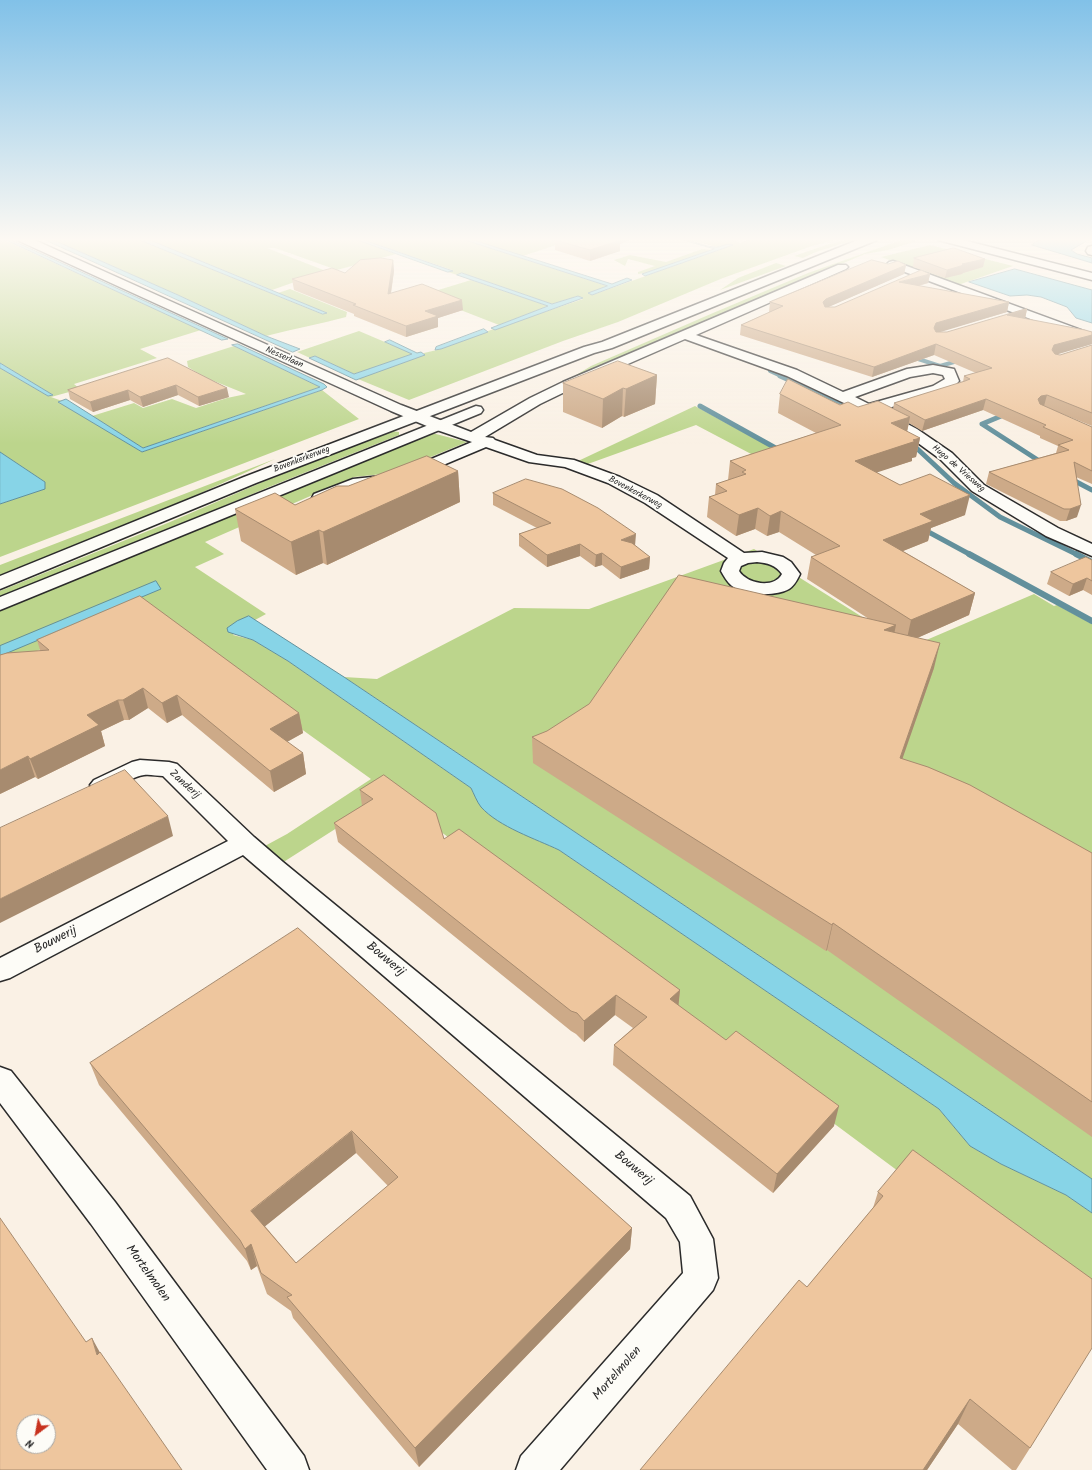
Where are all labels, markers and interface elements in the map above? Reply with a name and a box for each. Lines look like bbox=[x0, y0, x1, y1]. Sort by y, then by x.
street label: Nesserlaan bbox=[263, 345, 305, 371]
street label: Hugo de Vriesweg bbox=[929, 443, 987, 495]
street label: Bovenkerkerweg bbox=[272, 444, 332, 476]
street label: Bovenkerkerweg bbox=[606, 474, 664, 512]
street label: Zanderij bbox=[166, 768, 202, 802]
street label: Bouwerij bbox=[32, 924, 80, 958]
street label: Bouwerij bbox=[362, 939, 408, 981]
street label: Bouwerij bbox=[610, 1148, 656, 1190]
street label: Mortelmolen bbox=[121, 1242, 173, 1306]
street label: Mortelmolen bbox=[590, 1344, 646, 1404]
north arrow bbox=[16, 1414, 56, 1454]
text: N bbox=[22, 1434, 38, 1453]

